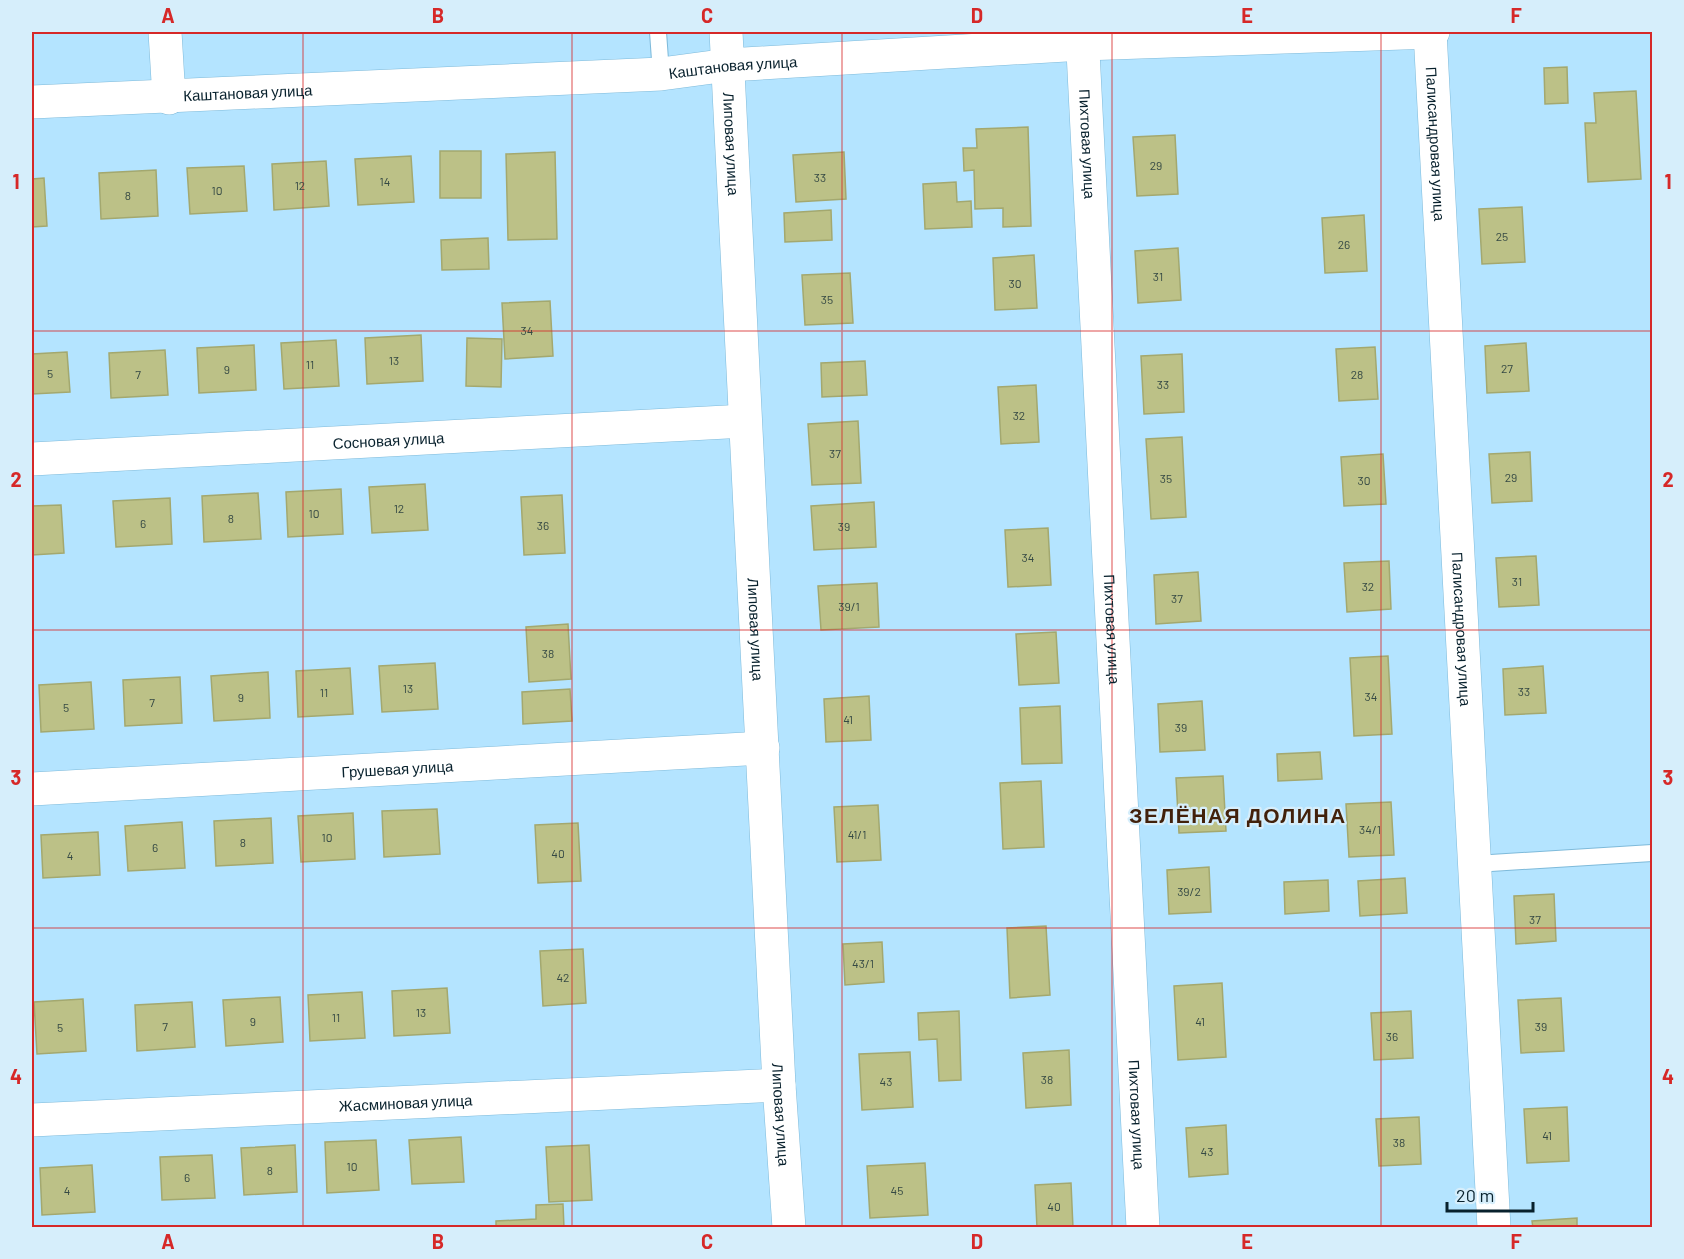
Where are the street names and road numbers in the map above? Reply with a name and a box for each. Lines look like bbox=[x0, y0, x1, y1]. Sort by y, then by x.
street label: Каштановая улица bbox=[667, 52, 799, 82]
street label: Палисандровая улица bbox=[1423, 66, 1449, 222]
street label: Каштановая улица bbox=[183, 80, 313, 104]
street label: Пихтовая улица bbox=[1076, 88, 1100, 200]
street label: Липовая улица bbox=[720, 92, 743, 197]
street label: Сосновая улица bbox=[332, 428, 445, 452]
street label: Палисандровая улица bbox=[1449, 552, 1475, 707]
street label: Пихтовая улица bbox=[1101, 574, 1124, 685]
street label: Липовая улица bbox=[744, 577, 768, 682]
street label: Грушевая улица bbox=[341, 756, 454, 781]
street label: Пихтовая улица bbox=[1125, 1059, 1149, 1171]
street label: Липовая улица bbox=[769, 1063, 794, 1167]
street label: Жасминовая улица bbox=[338, 1090, 473, 1115]

